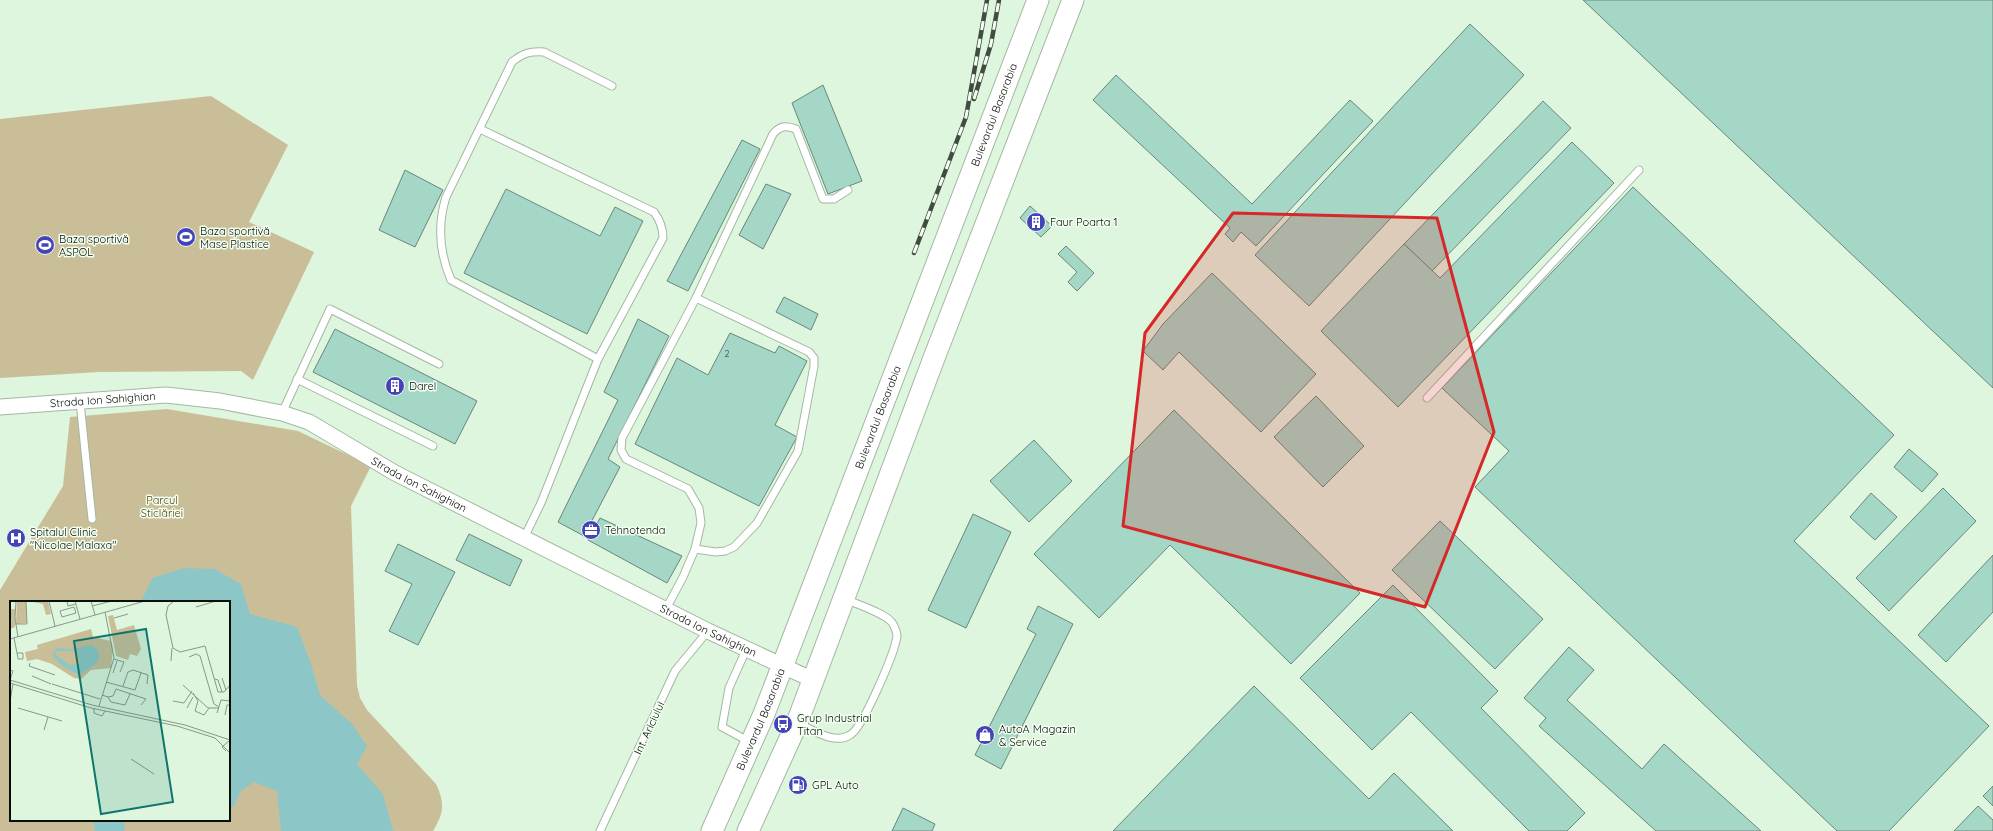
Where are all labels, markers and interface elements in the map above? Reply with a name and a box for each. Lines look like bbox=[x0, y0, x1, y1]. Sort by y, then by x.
street label: Bulevardul Basarabia bbox=[968, 61, 1020, 168]
building icon: Faur Poarta 1 bbox=[1025, 211, 1047, 233]
place label: Faur Poarta 1 bbox=[1050, 215, 1118, 229]
place label: Baza sportivă Mase Plastice bbox=[200, 224, 270, 251]
sports icon: Baza sportivă Mase Plastice bbox=[175, 226, 197, 248]
place label: Baza sportivă ASPOL bbox=[59, 232, 129, 259]
sports icon: Baza sportivă ASPOL bbox=[34, 234, 56, 256]
house number: 2 bbox=[725, 348, 730, 359]
street label: Bulevardul Basarabia bbox=[852, 364, 904, 471]
building icon: Darel bbox=[384, 375, 406, 397]
place label: Darel bbox=[409, 379, 436, 393]
street label: Strada Ion Sahighian bbox=[49, 389, 156, 410]
street label: Strada Ion Sahighian bbox=[369, 454, 469, 515]
park label: Parcul Sticlăriei bbox=[141, 493, 183, 520]
office icon: Tehnotenda bbox=[580, 519, 602, 541]
place label: Tehnotenda bbox=[605, 523, 665, 537]
place label: Spitalul Clinic "Nicolae Malaxa" bbox=[30, 525, 117, 552]
hospital icon: Spitalul Clinic "Nicolae Malaxa" bbox=[5, 527, 27, 549]
inset map bbox=[10, 601, 230, 821]
street label: Strada Ion Sahighian bbox=[658, 601, 759, 660]
street label: Bulevardul Basarabia bbox=[733, 666, 788, 772]
street label: Int. Ariciului bbox=[631, 699, 667, 757]
place label: Grup Industrial Titan bbox=[797, 711, 872, 738]
bus stop icon: Grup Industrial Titan bbox=[772, 713, 794, 735]
place label: AutoA Magazin & Service bbox=[999, 722, 1076, 749]
shop icon: AutoA Magazin & Service bbox=[974, 724, 996, 746]
fuel station icon: GPL Auto bbox=[787, 774, 809, 796]
place label: GPL Auto bbox=[812, 778, 859, 792]

